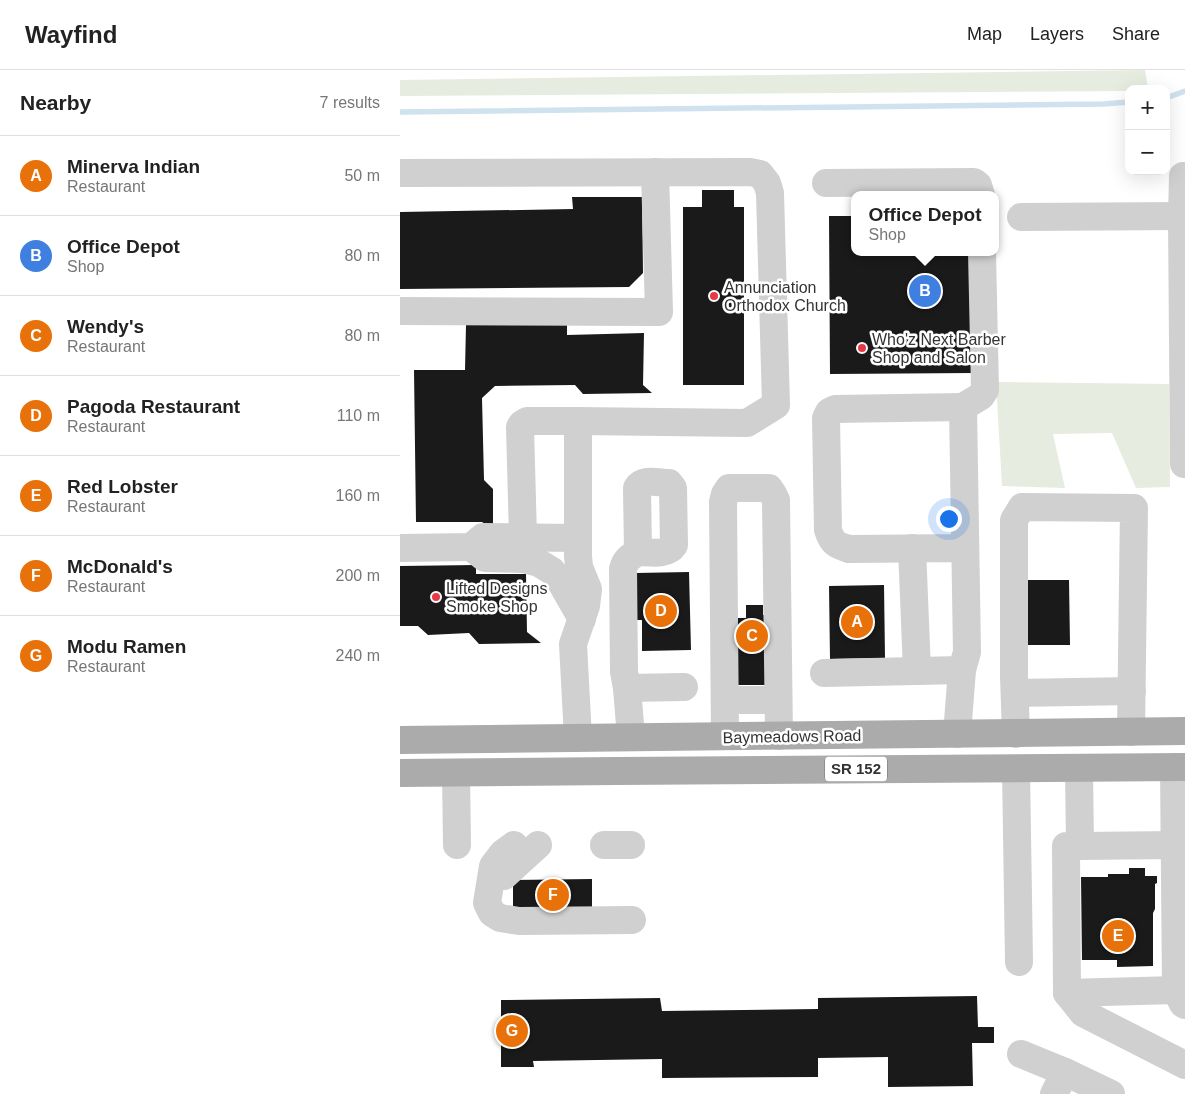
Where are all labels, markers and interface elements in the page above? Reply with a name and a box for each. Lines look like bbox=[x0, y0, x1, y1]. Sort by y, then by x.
text: Wayfind bbox=[25, 21, 117, 48]
text: Map bbox=[967, 24, 1002, 44]
text: Layers bbox=[1030, 24, 1084, 44]
text: Share bbox=[1112, 24, 1160, 44]
map controls bbox=[1125, 85, 1170, 175]
button: + bbox=[1125, 85, 1170, 130]
text: Nearby bbox=[20, 91, 91, 114]
text: 7 results bbox=[320, 94, 380, 111]
button: − bbox=[1125, 130, 1170, 175]
text: Minerva Indian bbox=[67, 156, 200, 177]
text: A bbox=[30, 167, 42, 184]
text: 50 m bbox=[344, 167, 380, 184]
text: Restaurant bbox=[67, 178, 145, 195]
popup bbox=[851, 191, 999, 256]
text: Office Depot bbox=[869, 204, 981, 225]
text: Shop bbox=[869, 226, 906, 243]
text: Office Depot bbox=[67, 236, 180, 257]
text: B bbox=[30, 247, 42, 264]
text: 80 m bbox=[344, 247, 380, 264]
text: Shop bbox=[67, 258, 104, 275]
pin: B bbox=[909, 272, 941, 310]
place label: Annunciation Orthodox Church bbox=[724, 279, 846, 314]
marker: Annunciation Orthodox Church bbox=[708, 290, 720, 302]
text: Wendy's bbox=[67, 316, 144, 337]
text: C bbox=[30, 327, 42, 344]
text: 80 m bbox=[344, 327, 380, 344]
place label: Who'z Next Barber Shop and Salon bbox=[872, 331, 1006, 366]
text: Restaurant bbox=[67, 338, 145, 355]
marker: Who'z Next Barber Shop and Salon bbox=[856, 342, 868, 354]
text: Pagoda Restaurant bbox=[67, 396, 240, 417]
text: D bbox=[30, 407, 42, 424]
text: 110 m bbox=[337, 407, 380, 424]
text: Restaurant bbox=[67, 418, 145, 435]
text: Red Lobster bbox=[67, 476, 178, 497]
text: E bbox=[31, 487, 41, 504]
text: 160 m bbox=[336, 487, 380, 504]
text: Restaurant bbox=[67, 498, 145, 515]
your location bbox=[936, 506, 962, 532]
text: McDonald's bbox=[67, 556, 173, 577]
text: F bbox=[31, 567, 41, 584]
text: 200 m bbox=[336, 567, 380, 584]
text: Restaurant bbox=[67, 578, 145, 595]
place label: Lifted Designs Smoke Shop bbox=[446, 580, 547, 615]
marker: Lifted Designs Smoke Shop bbox=[430, 591, 442, 603]
pin: D bbox=[645, 592, 677, 630]
pin: A bbox=[841, 603, 873, 641]
pin: C bbox=[736, 617, 768, 655]
text: Modu Ramen bbox=[67, 636, 186, 657]
text: G bbox=[30, 647, 42, 664]
text: 240 m bbox=[336, 647, 380, 664]
text: Restaurant bbox=[67, 658, 145, 675]
street label: Baymeadows Road bbox=[722, 727, 862, 746]
road number: SR 152 bbox=[825, 756, 887, 782]
pin: F bbox=[537, 876, 569, 914]
pin: E bbox=[1102, 917, 1134, 955]
pin: G bbox=[496, 1012, 528, 1050]

